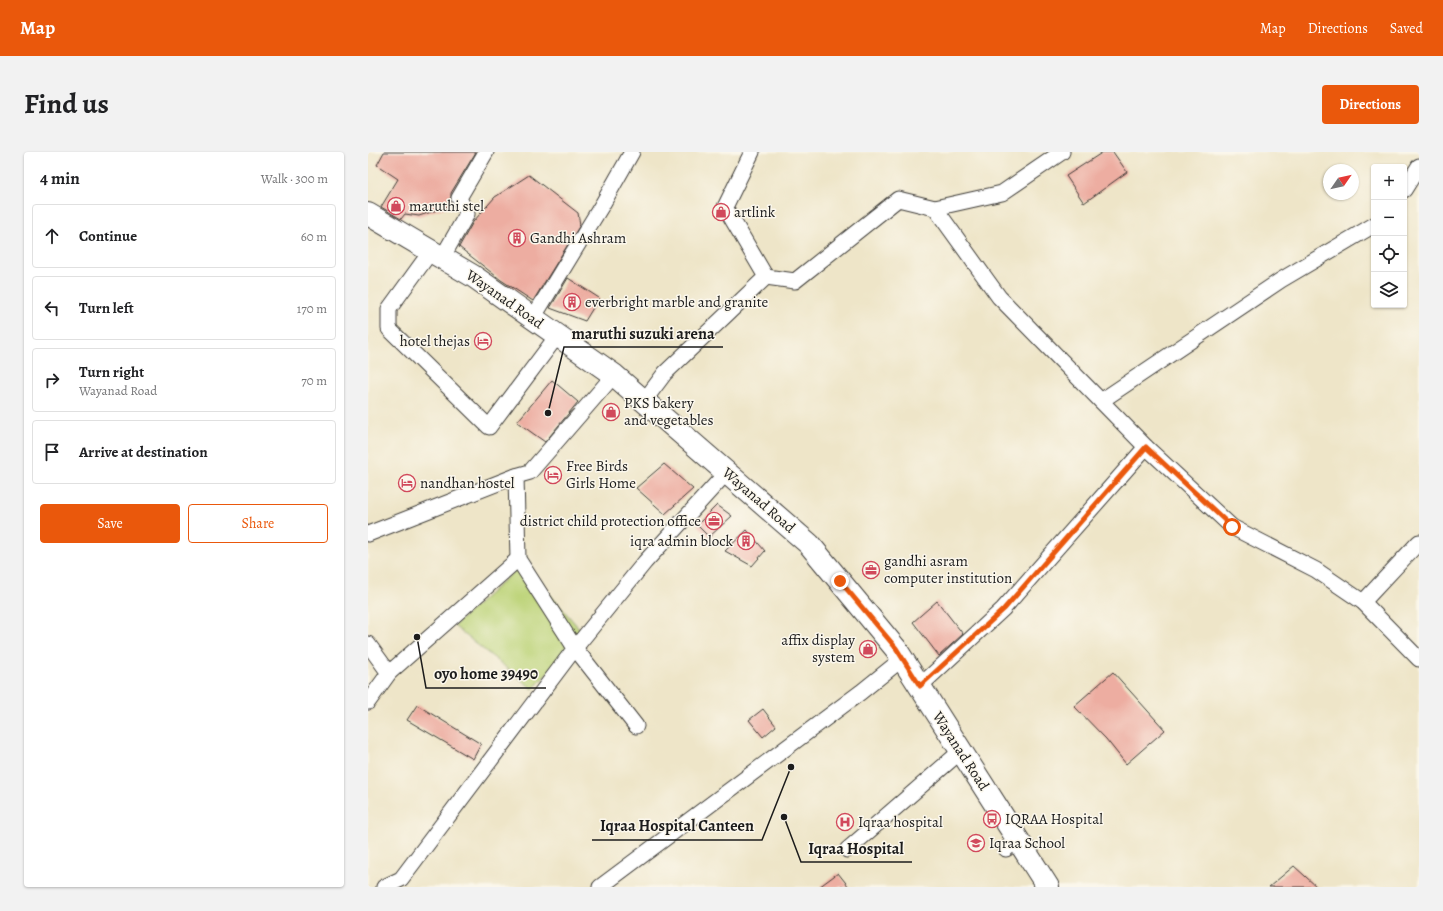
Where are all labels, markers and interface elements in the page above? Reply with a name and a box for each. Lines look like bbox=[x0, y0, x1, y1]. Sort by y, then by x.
text: Map bbox=[20, 15, 55, 41]
text: Map bbox=[1260, 19, 1286, 38]
text: Directions bbox=[1308, 19, 1368, 38]
text: Saved bbox=[1390, 19, 1423, 38]
text: Find us bbox=[24, 85, 109, 123]
button: Directions bbox=[1322, 85, 1419, 124]
north arrow bbox=[1323, 164, 1359, 200]
map controls bbox=[1371, 164, 1407, 308]
button: + bbox=[1371, 164, 1407, 200]
text: 4 min bbox=[40, 167, 80, 190]
text: Walk · 300 m bbox=[261, 170, 328, 187]
shop icon: maruthi stel bbox=[386, 196, 406, 216]
place label: maruthi stel bbox=[409, 196, 484, 216]
button: − bbox=[1371, 200, 1407, 236]
shop icon: artlink bbox=[711, 202, 731, 222]
place label: artlink bbox=[734, 202, 776, 222]
icon: ahead bbox=[41, 225, 63, 247]
text: Continue bbox=[79, 226, 137, 246]
text: 60 m bbox=[301, 228, 327, 245]
building icon: Gandhi Ashram bbox=[507, 228, 527, 248]
place label: Gandhi Ashram bbox=[530, 228, 627, 248]
button: locate bbox=[1371, 236, 1407, 272]
street label: Wayanad Road bbox=[461, 264, 549, 334]
button: layers bbox=[1371, 272, 1407, 308]
building icon: everbright marble and granite bbox=[562, 292, 582, 312]
place label: everbright marble and granite bbox=[585, 292, 769, 312]
icon: left bbox=[41, 297, 63, 319]
text: Turn left bbox=[79, 298, 134, 318]
text: 170 m bbox=[297, 300, 327, 317]
callout: maruthi suzuki arena bbox=[564, 319, 723, 347]
text: maruthi suzuki arena bbox=[571, 323, 715, 345]
place label: hotel thejas bbox=[400, 331, 470, 351]
hotel icon: hotel thejas bbox=[473, 331, 493, 351]
text: Turn right bbox=[79, 362, 144, 382]
icon: right bbox=[41, 369, 63, 391]
text: 70 m bbox=[301, 372, 327, 389]
text: Wayanad Road bbox=[79, 382, 157, 399]
place label: PKS bakery and vegetables bbox=[624, 393, 713, 430]
shop icon: PKS bakery and vegetables bbox=[601, 402, 621, 422]
icon: arrive bbox=[41, 441, 63, 463]
text: Arrive at destination bbox=[79, 442, 208, 462]
place label: Free Birds Girls Home bbox=[566, 456, 636, 493]
street label: Wayanad Road bbox=[718, 462, 800, 538]
hotel icon: Free Birds Girls Home bbox=[543, 465, 563, 485]
hotel icon: nandhan hostel bbox=[397, 473, 417, 493]
place label: nandhan hostel bbox=[420, 473, 515, 493]
button: Save bbox=[40, 504, 180, 543]
button: Share bbox=[188, 504, 328, 543]
place label: district child protection office bbox=[520, 511, 701, 531]
office icon: district child protection office bbox=[704, 511, 724, 531]
route start bbox=[1223, 518, 1241, 536]
place label: iqra admin block bbox=[630, 531, 734, 551]
building icon: iqra admin block bbox=[736, 531, 756, 551]
place label: gandhi asram computer institution bbox=[884, 551, 1012, 588]
office icon: gandhi asram computer institution bbox=[861, 560, 881, 580]
route end bbox=[831, 572, 849, 590]
place label: affix display system bbox=[781, 630, 856, 667]
shop icon: affix display system bbox=[858, 639, 878, 659]
callout: oyo home 39490 bbox=[426, 660, 546, 688]
text: oyo home 39490 bbox=[434, 663, 538, 685]
street label: Wayanad Road bbox=[927, 707, 995, 795]
bus stop icon: IQRAA Hospital bbox=[982, 809, 1002, 829]
place label: IQRAA Hospital bbox=[1005, 809, 1103, 829]
callout: Iqraa Hospital Canteen bbox=[592, 812, 762, 840]
hospital icon: Iqraa hospital bbox=[835, 812, 855, 832]
place label: Iqraa hospital bbox=[858, 812, 943, 832]
text: Iqraa Hospital Canteen bbox=[600, 815, 754, 837]
school or university icon: Iqraa School bbox=[966, 833, 986, 853]
place label: Iqraa School bbox=[989, 833, 1065, 853]
callout: Iqraa Hospital bbox=[801, 834, 912, 862]
text: Iqraa Hospital bbox=[808, 838, 904, 860]

